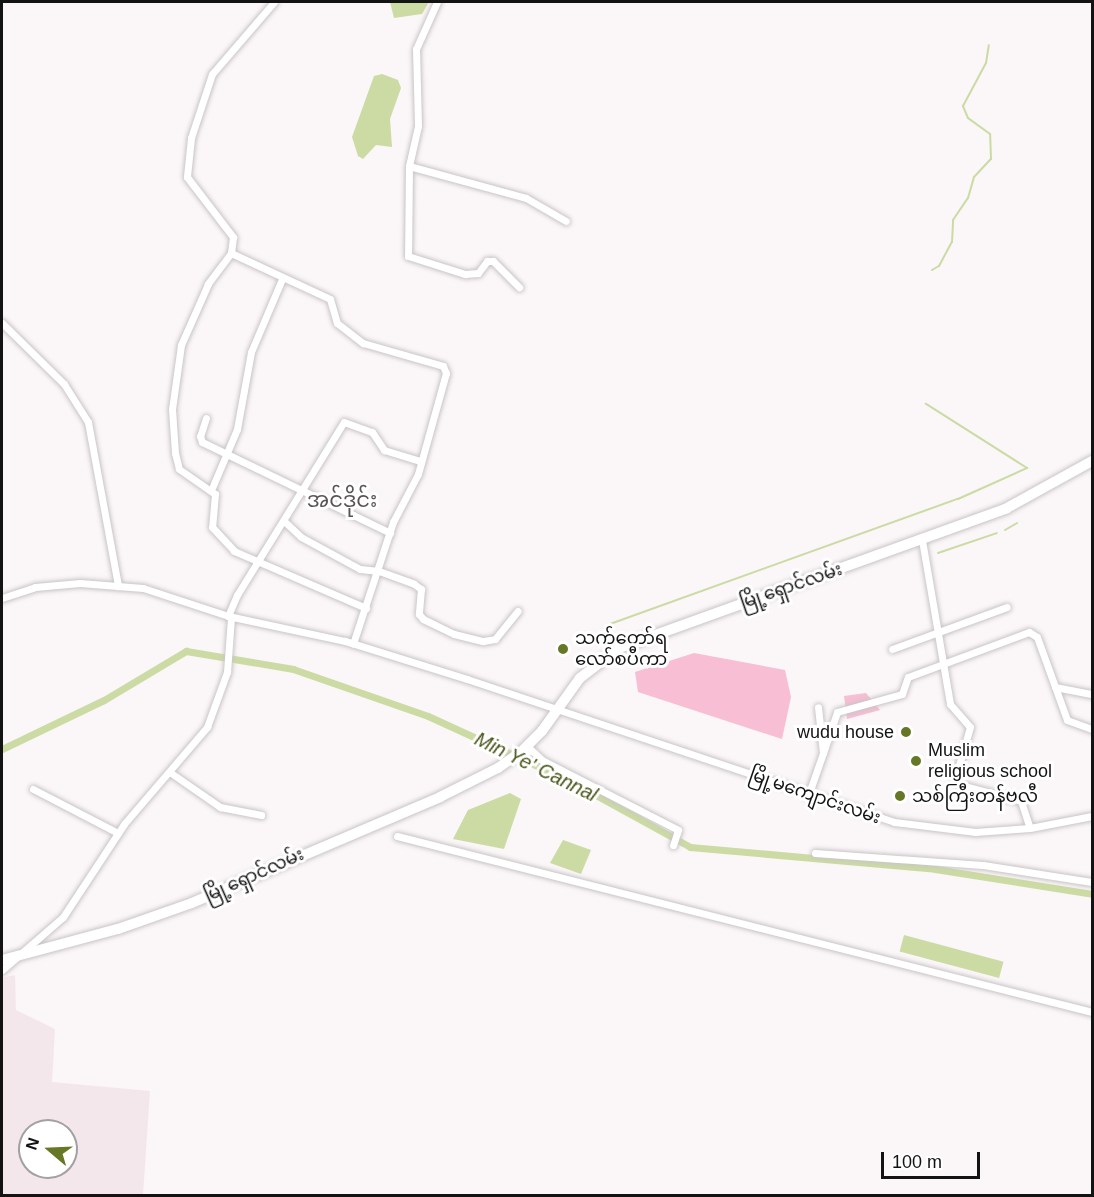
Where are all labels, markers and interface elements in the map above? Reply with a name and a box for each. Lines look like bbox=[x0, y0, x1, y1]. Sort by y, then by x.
district label: အင်ဒိုင်း bbox=[307, 487, 377, 513]
street label: မြို့ရှောင်လမ်း bbox=[737, 558, 845, 614]
place label: သက်တော်ရ လော်စပီကာ bbox=[575, 628, 667, 670]
marker: သက်တော်ရ လော်စပီကာ bbox=[556, 642, 570, 656]
place label: wudu house bbox=[797, 721, 894, 743]
marker: wudu house bbox=[899, 725, 913, 739]
water label: Min Ye' Cannal bbox=[471, 727, 601, 807]
place label: Muslim religious school bbox=[928, 740, 1052, 783]
marker: Muslim religious school bbox=[909, 754, 923, 768]
street label: မြို့မကျောင်းလမ်း bbox=[746, 763, 884, 829]
place label: သစ်ကြီးတန်ဗလီ bbox=[912, 785, 1038, 807]
marker: သစ်ကြီးတန်ဗလီ bbox=[893, 789, 907, 803]
street label: မြို့ရှောင်လမ်း bbox=[201, 843, 307, 907]
north arrow bbox=[18, 1119, 78, 1179]
text: N bbox=[22, 1135, 42, 1152]
scale bar bbox=[884, 1140, 983, 1178]
text: 100 m bbox=[892, 1152, 942, 1172]

